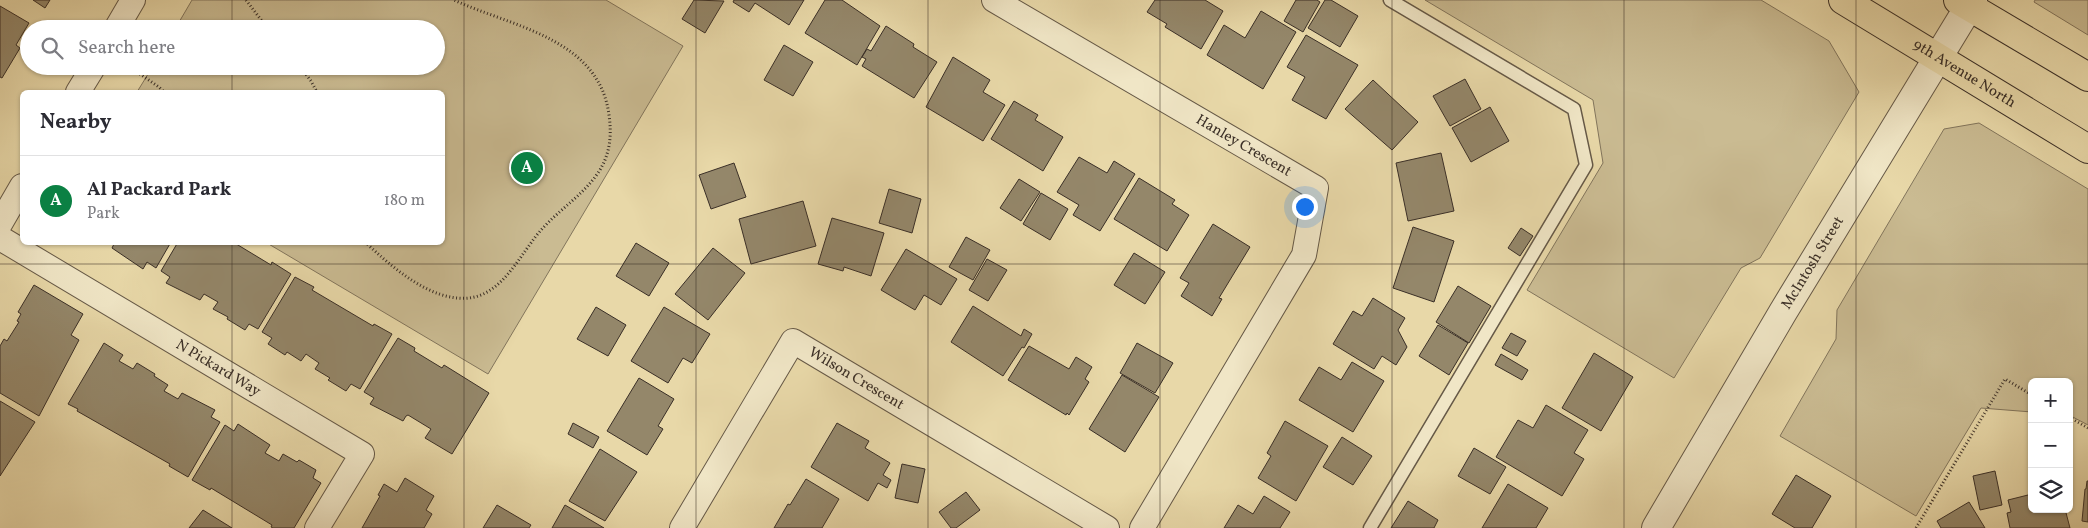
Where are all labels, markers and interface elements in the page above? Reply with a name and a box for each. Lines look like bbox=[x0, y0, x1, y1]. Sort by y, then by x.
search box bbox=[20, 20, 445, 75]
icon: search bbox=[38, 34, 66, 62]
street label: 9th Avenue North bbox=[1909, 34, 2020, 113]
text: Search here bbox=[78, 35, 175, 61]
text: Nearby bbox=[40, 108, 111, 137]
street label: Hanley Crescent bbox=[1192, 110, 1295, 182]
pin: A bbox=[511, 149, 543, 187]
text: Al Packard Park bbox=[87, 177, 231, 203]
text: A bbox=[50, 190, 62, 212]
text: 180 m bbox=[384, 190, 425, 212]
your location bbox=[1292, 194, 1318, 220]
text: Park bbox=[87, 203, 120, 225]
street label: McIntosh Street bbox=[1776, 212, 1849, 313]
street label: N Pickard Way bbox=[172, 335, 265, 402]
street label: Wilson Crescent bbox=[805, 342, 908, 415]
map controls bbox=[2028, 378, 2073, 513]
button: + bbox=[2028, 378, 2073, 423]
button: − bbox=[2028, 423, 2073, 468]
button: layers bbox=[2028, 468, 2073, 513]

